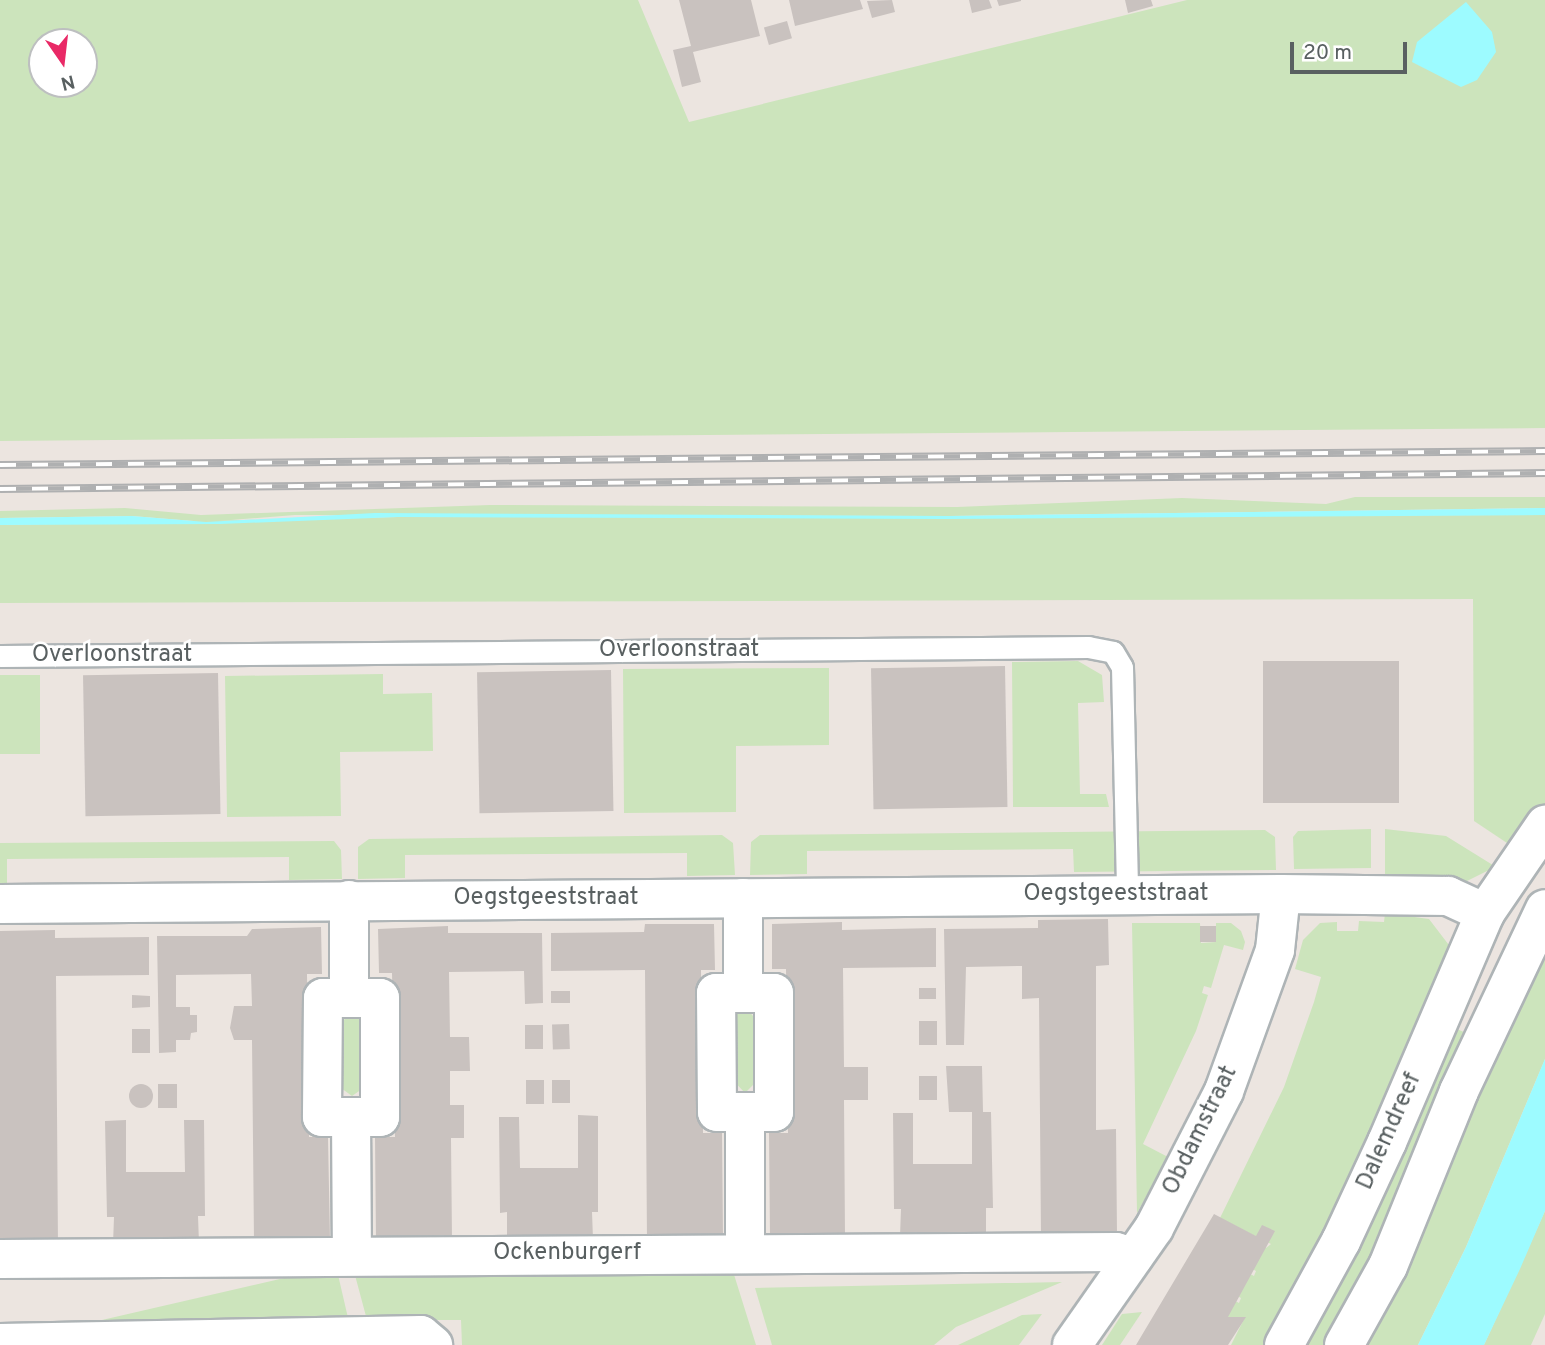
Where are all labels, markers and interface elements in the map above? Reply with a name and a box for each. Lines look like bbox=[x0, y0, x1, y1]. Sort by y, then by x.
north arrow bbox=[28, 28, 98, 98]
scale bar bbox=[1293, 28, 1410, 72]
text: 20 m bbox=[1303, 40, 1352, 67]
text: N bbox=[58, 68, 77, 95]
street label: Overloonstraat bbox=[599, 637, 759, 665]
street label: Overloonstraat bbox=[32, 642, 192, 670]
street label: Oegstgeeststraat bbox=[1023, 881, 1209, 909]
street label: Oegstgeeststraat bbox=[453, 885, 639, 913]
street label: Obdamstraat bbox=[1157, 1062, 1245, 1200]
street label: Dalemdreef bbox=[1351, 1069, 1429, 1195]
street label: Ockenburgerf bbox=[493, 1240, 641, 1268]

